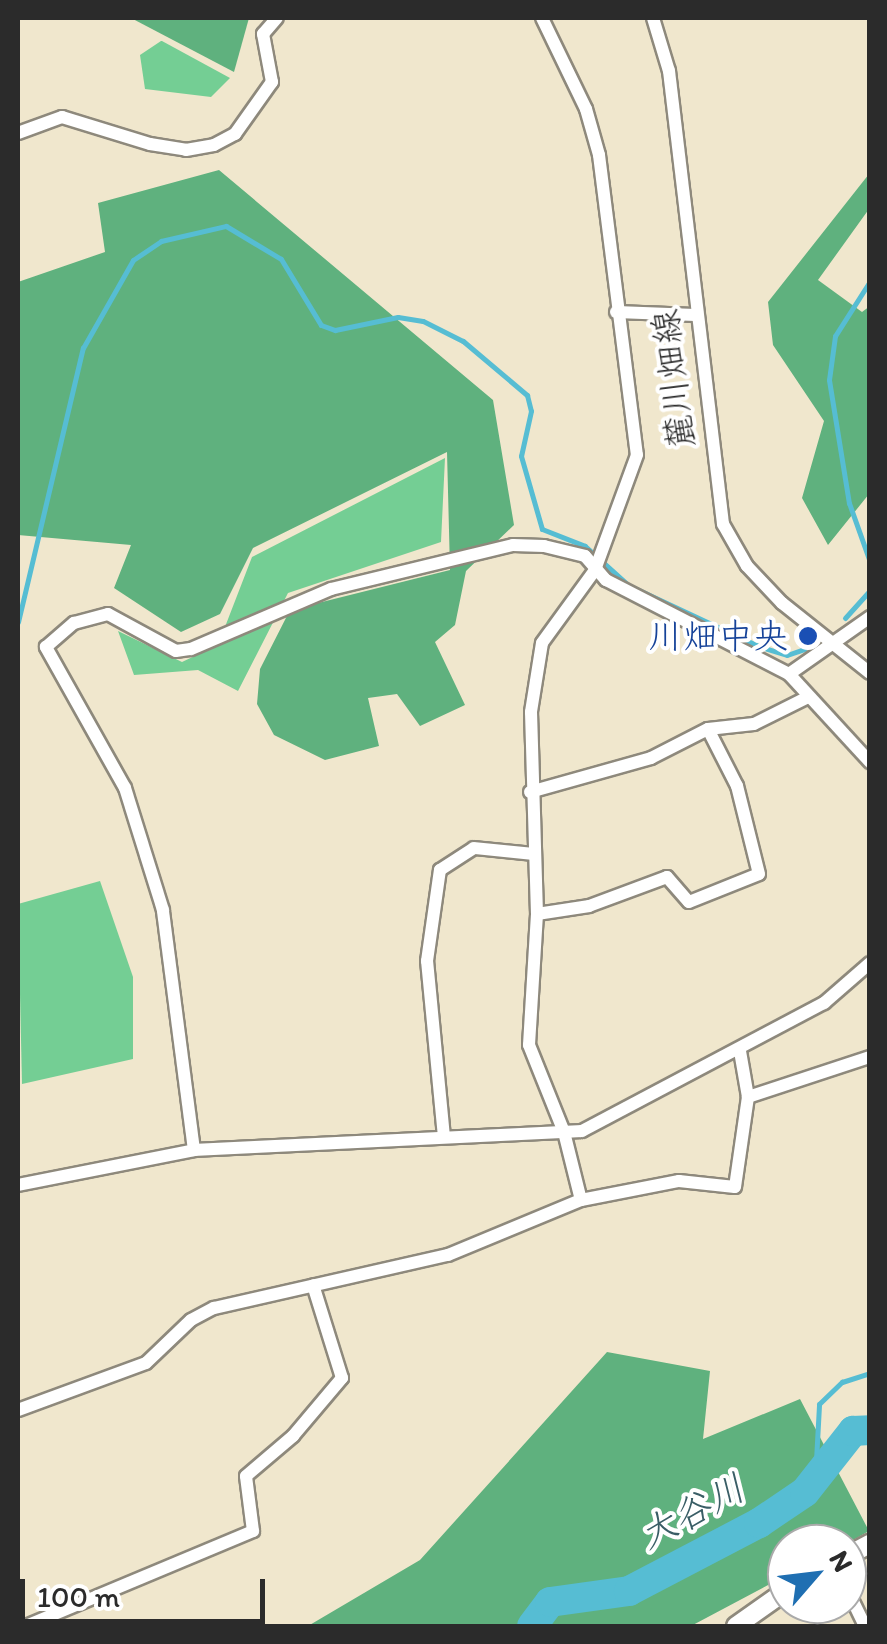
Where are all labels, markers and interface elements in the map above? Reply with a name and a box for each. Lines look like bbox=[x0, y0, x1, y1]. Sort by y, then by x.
street label: 麓川畑線 bbox=[644, 307, 702, 451]
place label: 川畑中央 bbox=[648, 615, 788, 657]
marker: 川畑中央 bbox=[797, 625, 819, 647]
water label: 大谷川 bbox=[631, 1465, 753, 1559]
north arrow bbox=[767, 1524, 867, 1624]
text: N bbox=[822, 1545, 861, 1577]
scale bar bbox=[25, 1559, 270, 1621]
text: 100 m bbox=[37, 1578, 120, 1615]

